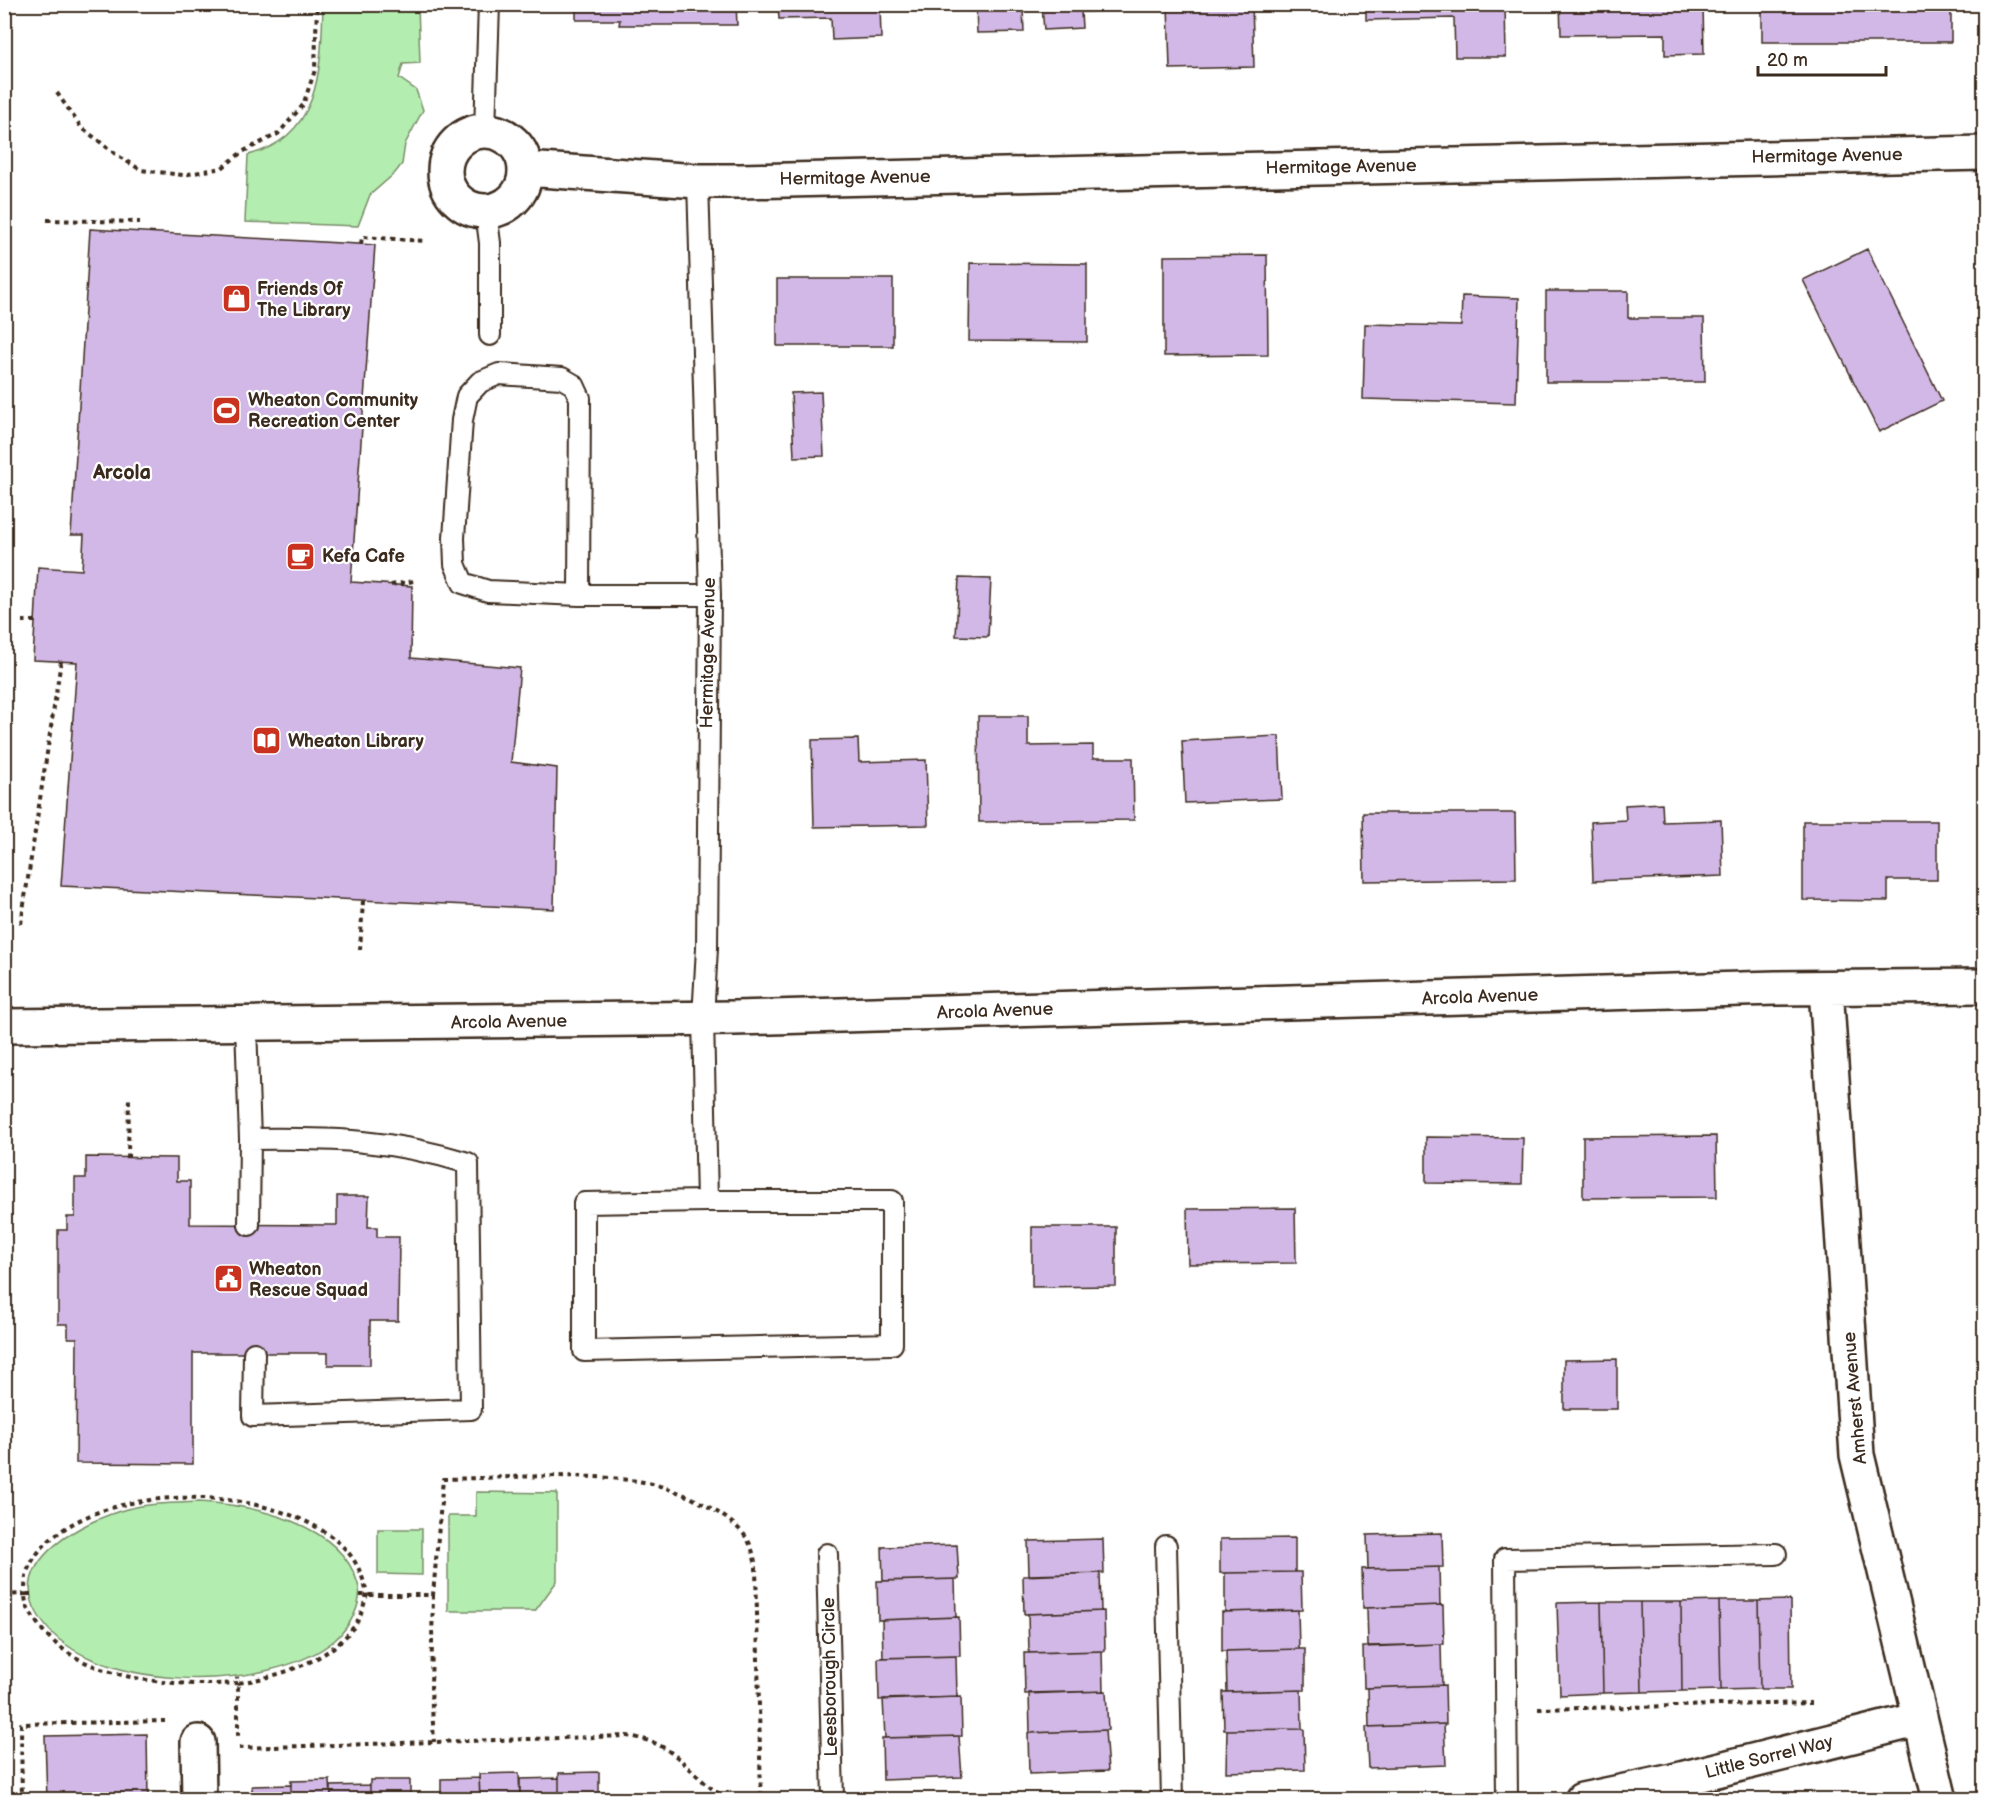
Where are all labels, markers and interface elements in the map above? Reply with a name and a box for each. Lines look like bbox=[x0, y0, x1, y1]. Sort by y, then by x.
scale bar bbox=[1758, 39, 1886, 77]
text: 20 m bbox=[1767, 50, 1808, 71]
street label: Hermitage Avenue bbox=[1751, 144, 1903, 168]
street label: Hermitage Avenue bbox=[1265, 155, 1417, 179]
street label: Hermitage Avenue bbox=[779, 166, 931, 190]
place label: Friends Of The Library bbox=[257, 279, 351, 321]
shop icon: Friends Of The Library bbox=[220, 283, 252, 315]
place label: Wheaton Community Recreation Center bbox=[248, 390, 419, 432]
sports icon: Wheaton Community Recreation Center bbox=[211, 394, 243, 426]
district label: Arcola bbox=[92, 461, 151, 485]
cafe icon: Kefa Cafe bbox=[285, 540, 317, 572]
place label: Kefa Cafe bbox=[322, 546, 405, 567]
street label: Hermitage Avenue bbox=[696, 577, 720, 729]
library icon: Wheaton Library bbox=[251, 725, 283, 757]
place label: Wheaton Library bbox=[288, 731, 424, 752]
street label: Arcola Avenue bbox=[1422, 984, 1539, 1010]
street label: Arcola Avenue bbox=[937, 998, 1054, 1024]
street label: Arcola Avenue bbox=[451, 1010, 568, 1034]
place label: Wheaton Rescue Squad bbox=[249, 1259, 368, 1301]
public building icon: Wheaton Rescue Squad bbox=[212, 1263, 244, 1295]
street label: Amherst Avenue bbox=[1839, 1331, 1871, 1465]
street label: Leesborough Circle bbox=[818, 1597, 842, 1757]
street label: Little Sorrel Way bbox=[1703, 1731, 1836, 1783]

